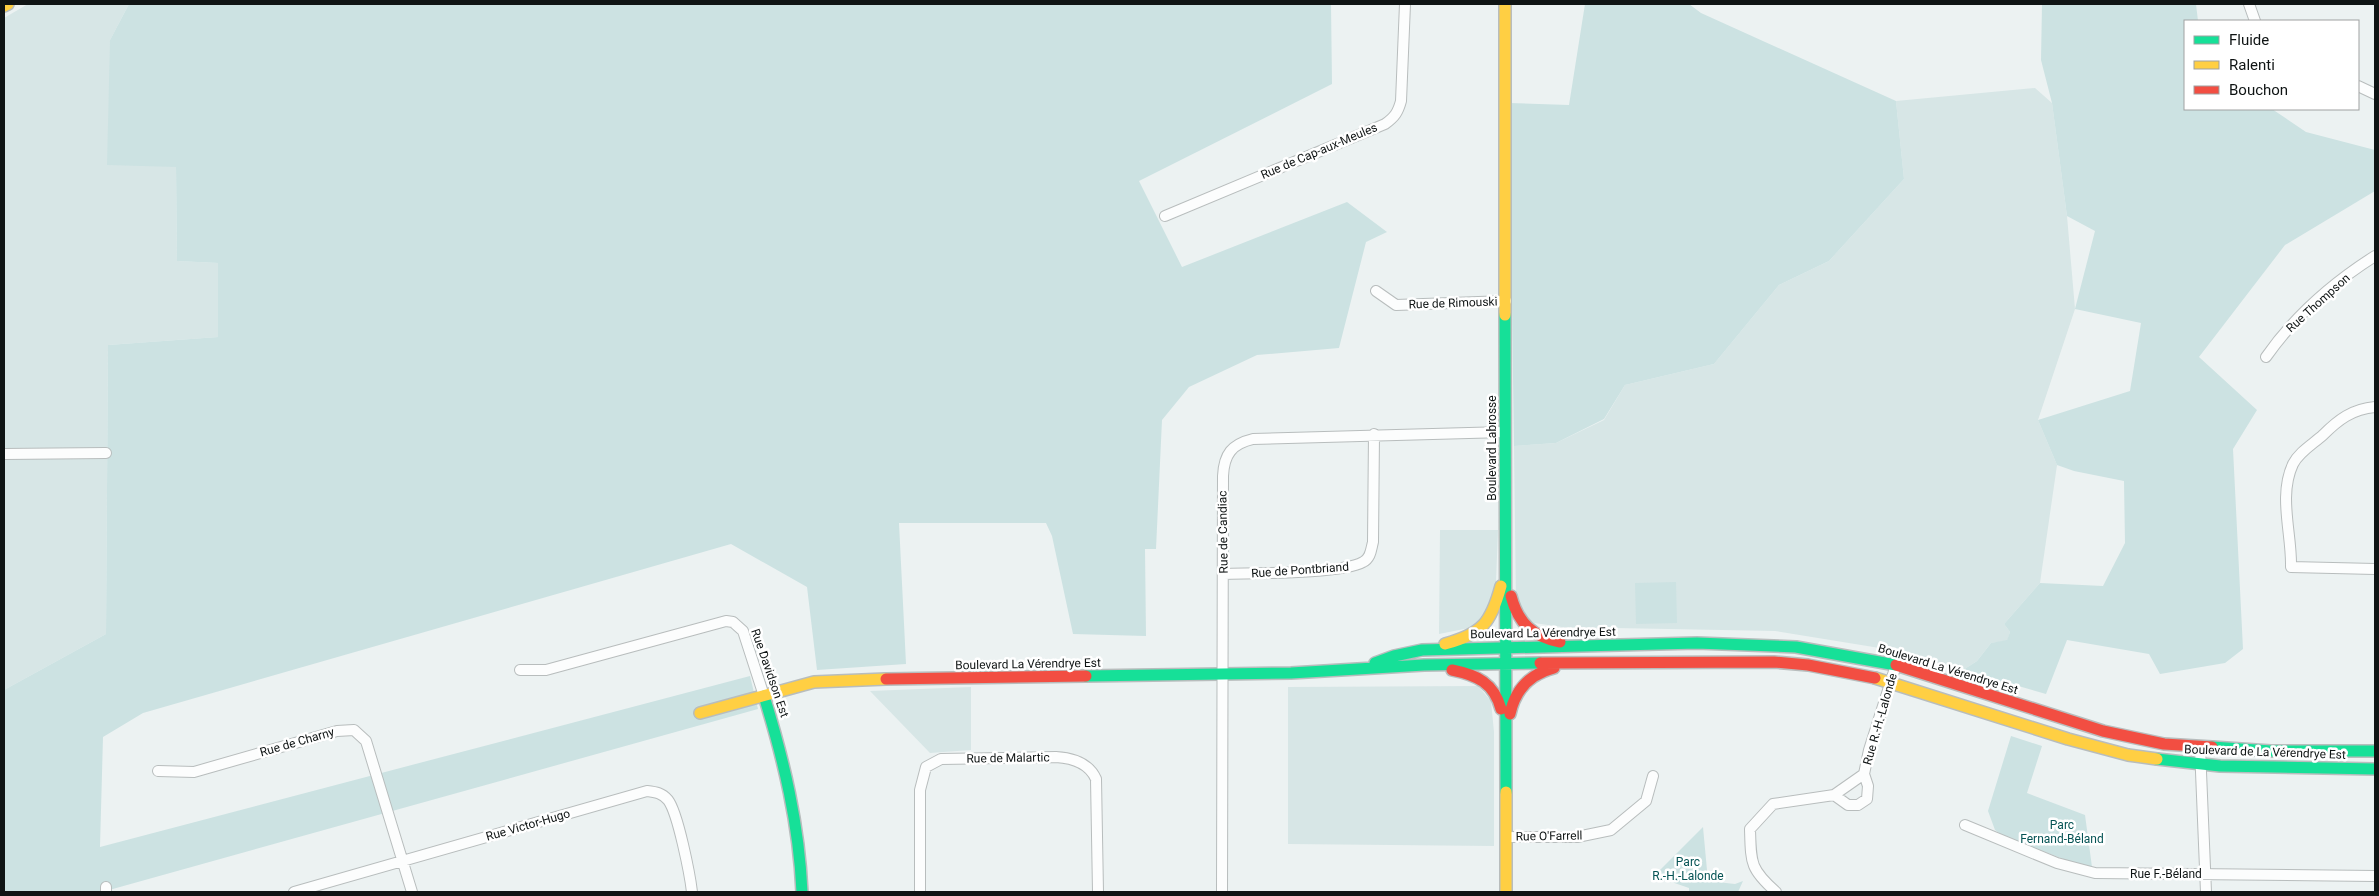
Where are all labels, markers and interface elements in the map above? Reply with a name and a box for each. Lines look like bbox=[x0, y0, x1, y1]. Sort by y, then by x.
legend bbox=[2184, 20, 2359, 110]
text: Fluide bbox=[2229, 31, 2269, 49]
text: Ralenti bbox=[2229, 56, 2275, 74]
text: Bouchon bbox=[2229, 81, 2288, 99]
street label: Rue de Cap-aux-Meules bbox=[1259, 120, 1379, 182]
street label: Rue Thompson bbox=[2283, 271, 2353, 335]
street label: Rue de Rimouski bbox=[1408, 294, 1498, 312]
street label: Boulevard Labrosse bbox=[1485, 395, 1499, 501]
street label: Rue de Candiac bbox=[1215, 490, 1231, 574]
street label: Rue de Pontbriand bbox=[1251, 560, 1349, 580]
street label: Boulevard La Vérendrye Est bbox=[1470, 625, 1616, 641]
street label: Rue Davidson Est bbox=[748, 627, 792, 719]
street label: Boulevard La Vérendrye Est bbox=[1876, 641, 2020, 697]
street label: Boulevard La Vérendrye Est bbox=[955, 656, 1101, 672]
street label: Rue R.-H.-Lalonde bbox=[1860, 672, 1900, 766]
street label: Rue de Charny bbox=[258, 725, 336, 759]
street label: Boulevard de La Vérendrye Est bbox=[2184, 742, 2346, 762]
street label: Rue de Malartic bbox=[966, 750, 1050, 766]
street label: Rue Victor-Hugo bbox=[484, 806, 572, 844]
park label: Parc Fernand-Béland bbox=[2020, 818, 2104, 846]
street label: Rue O'Farrell bbox=[1515, 828, 1583, 844]
park label: Parc R.-H.-Lalonde bbox=[1652, 855, 1724, 883]
street label: Rue F.-Béland bbox=[2130, 867, 2202, 881]

